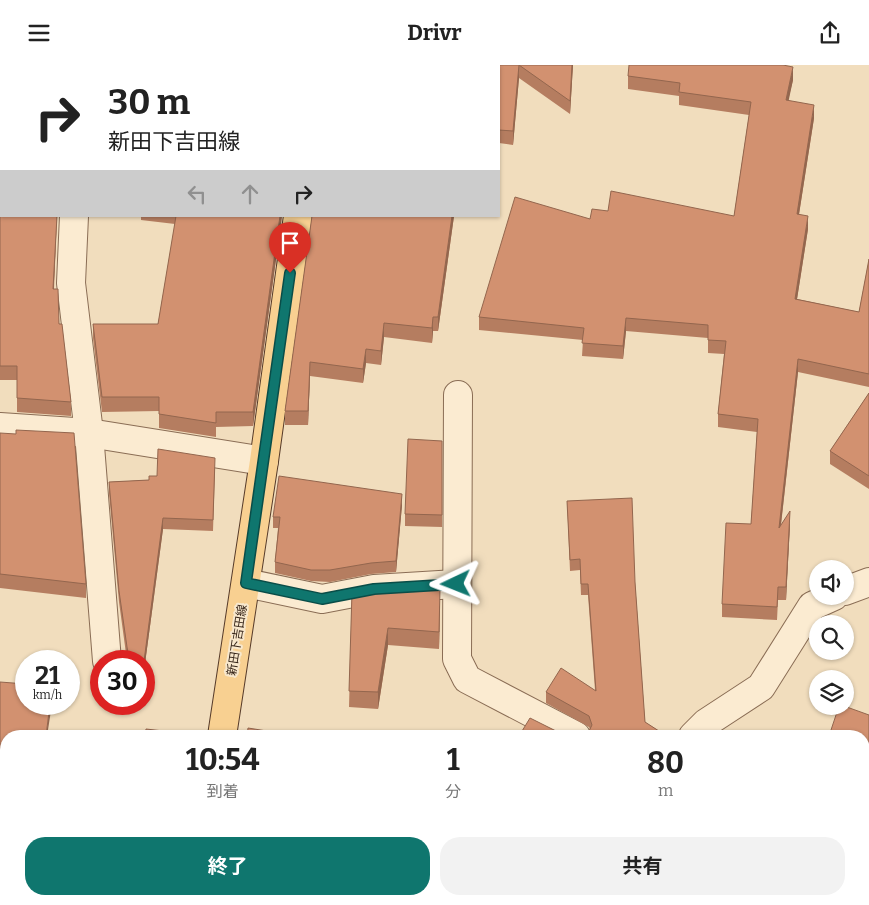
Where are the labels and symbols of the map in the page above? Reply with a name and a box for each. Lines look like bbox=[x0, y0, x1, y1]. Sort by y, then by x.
pin bbox=[269, 222, 311, 273]
position arrow bbox=[429, 557, 481, 609]
street label: 新田下吉田線 bbox=[224, 603, 250, 677]
speed limit sign: 30 bbox=[90, 650, 155, 715]

